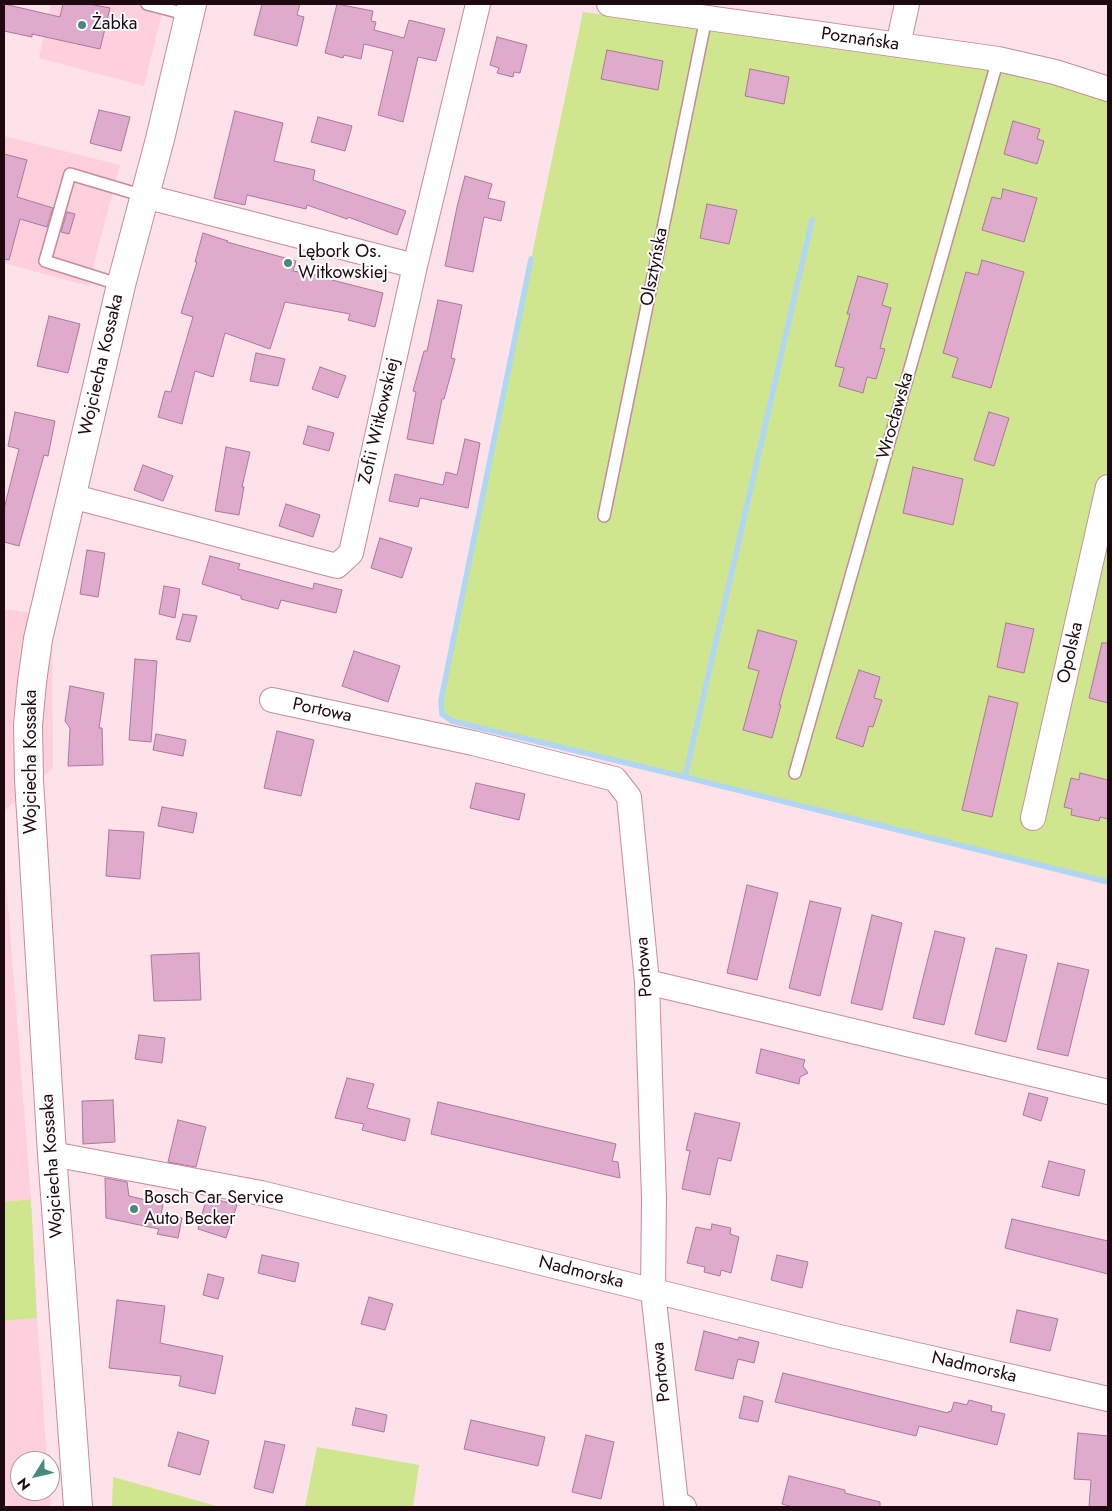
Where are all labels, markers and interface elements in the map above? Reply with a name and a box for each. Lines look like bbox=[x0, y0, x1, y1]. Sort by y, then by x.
place label: Żabka bbox=[92, 14, 137, 36]
marker: Żabka bbox=[76, 19, 88, 31]
street label: Poznańska bbox=[820, 24, 900, 56]
street label: Olsztyńska bbox=[637, 226, 673, 308]
place label: Lębork Os. Witkowskiej bbox=[298, 242, 388, 284]
marker: Lębork Os. Witkowskiej bbox=[282, 257, 294, 269]
street label: Wojciecha Kossaka bbox=[75, 292, 129, 438]
street label: Zofii Witkowskiej bbox=[355, 356, 405, 486]
street label: Wrocławska bbox=[873, 370, 919, 462]
street label: Opolska bbox=[1053, 620, 1089, 686]
street label: Wojciecha Kossaka bbox=[21, 690, 43, 834]
street label: Portowa bbox=[290, 694, 354, 728]
street label: Portowa bbox=[632, 936, 658, 998]
street label: Wojciecha Kossaka bbox=[37, 1093, 69, 1239]
place label: Bosch Car Service Auto Becker bbox=[144, 1188, 283, 1230]
marker: Bosch Car Service Auto Becker bbox=[128, 1203, 140, 1215]
street label: Nadmorska bbox=[536, 1252, 626, 1294]
street label: Portowa bbox=[648, 1341, 676, 1403]
street label: Nadmorska bbox=[929, 1348, 1019, 1388]
north arrow bbox=[10, 1451, 60, 1501]
text: N bbox=[12, 1474, 35, 1495]

